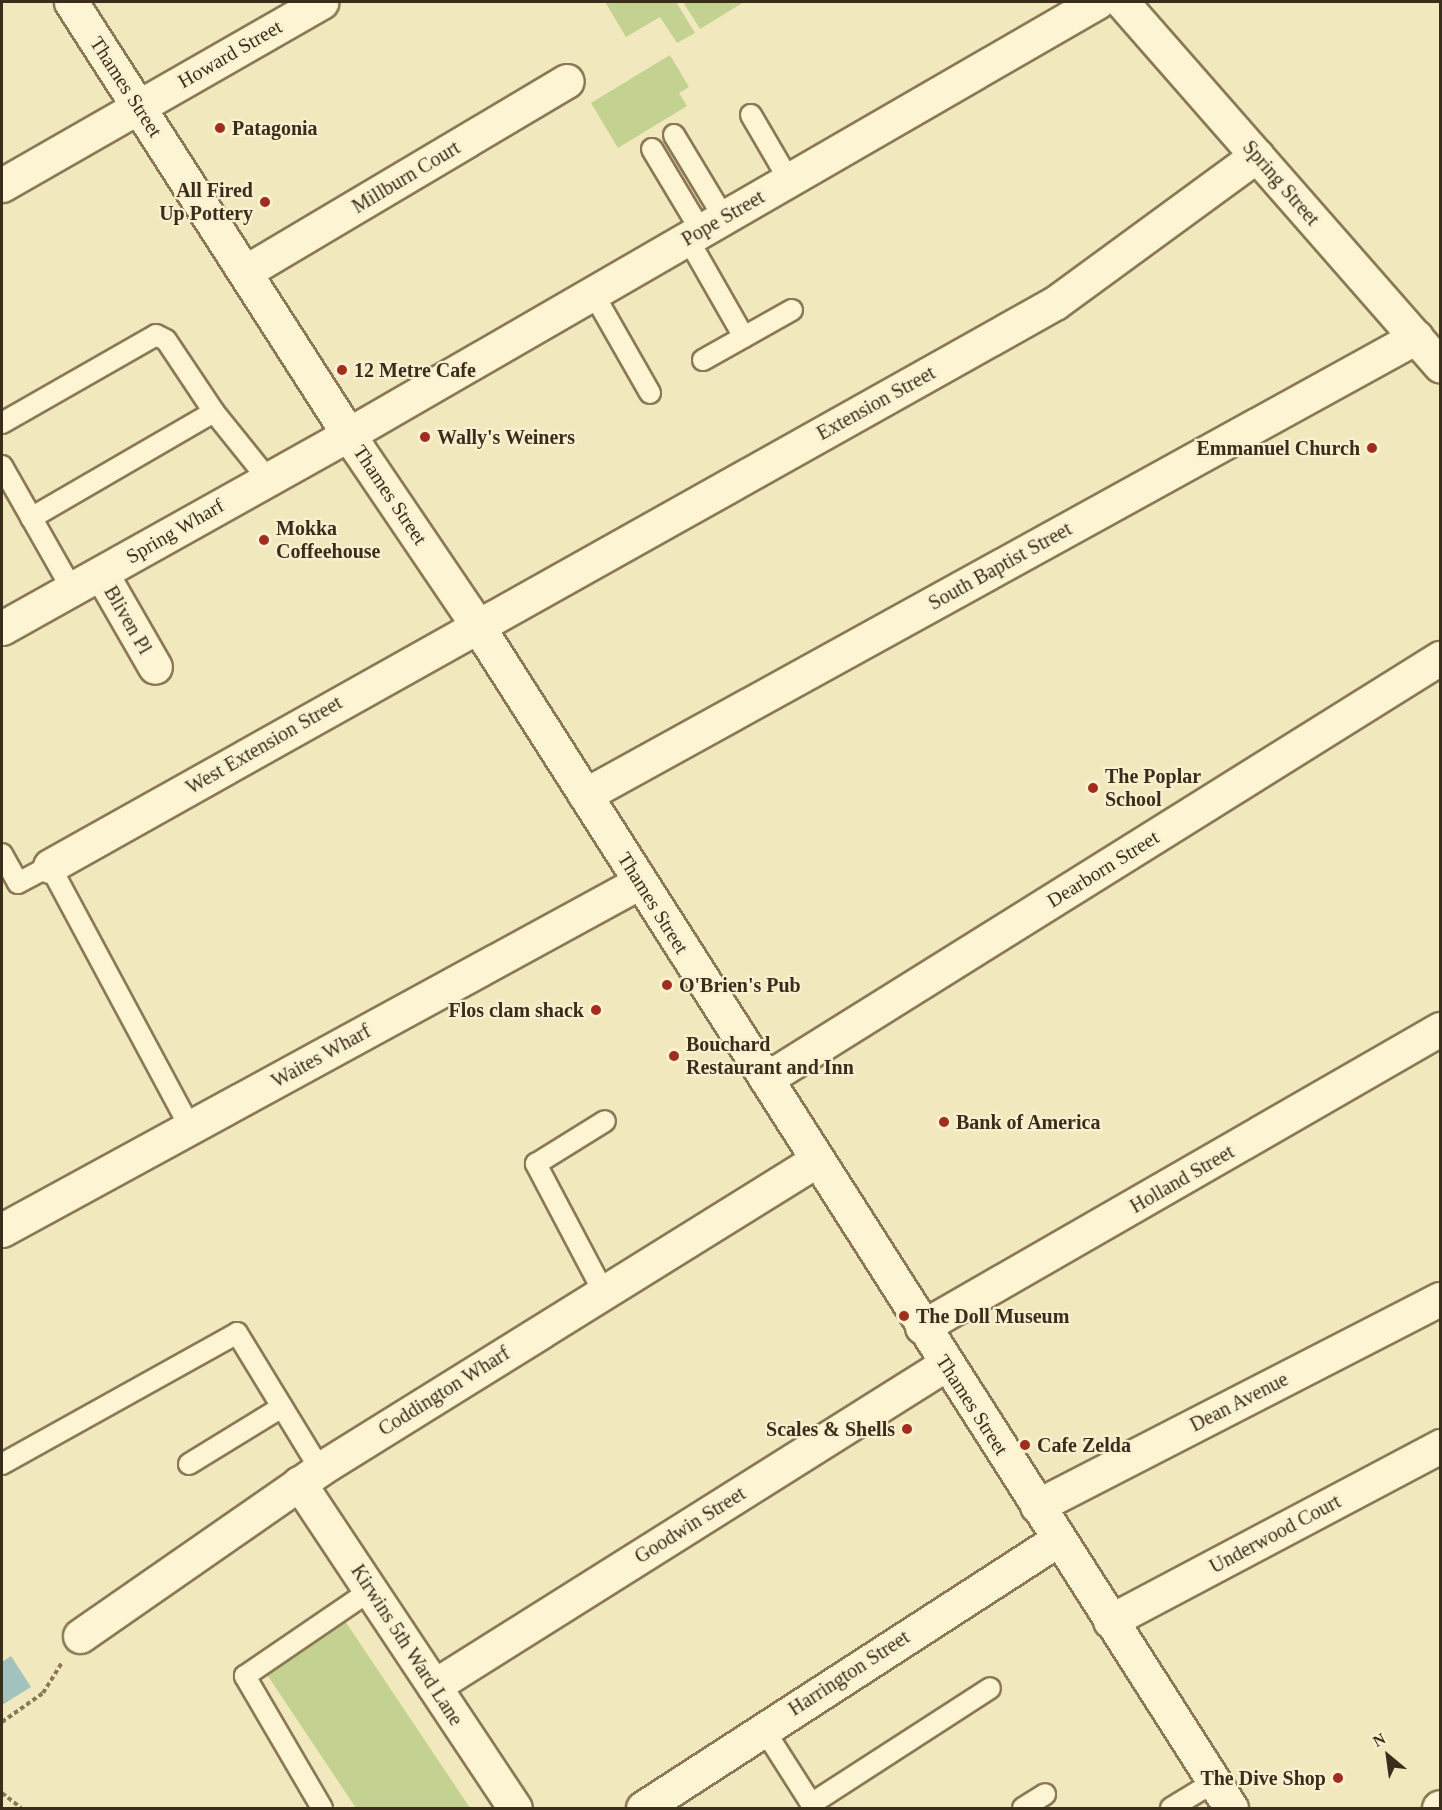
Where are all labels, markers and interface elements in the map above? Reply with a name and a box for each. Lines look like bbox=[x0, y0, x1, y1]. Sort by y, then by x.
street label: Howard Street bbox=[174, 15, 286, 93]
street label: Thames Street bbox=[85, 32, 167, 142]
place label: Patagonia bbox=[232, 116, 318, 140]
marker: Patagonia bbox=[213, 121, 227, 135]
street label: Millburn Court bbox=[348, 135, 464, 219]
street label: Spring Street bbox=[1238, 136, 1324, 230]
place label: All Fired Up Pottery bbox=[159, 178, 253, 225]
street label: Pope Street bbox=[677, 185, 769, 251]
marker: All Fired Up Pottery bbox=[258, 195, 272, 209]
place label: 12 Metre Cafe bbox=[354, 358, 476, 382]
street label: Extension Street bbox=[813, 361, 939, 445]
marker: 12 Metre Cafe bbox=[335, 363, 349, 377]
place label: Wally's Weiners bbox=[437, 425, 575, 449]
marker: Wally's Weiners bbox=[418, 430, 432, 444]
place label: Emmanuel Church bbox=[1196, 436, 1360, 460]
street label: Thames Street bbox=[348, 441, 432, 549]
marker: Emmanuel Church bbox=[1365, 441, 1379, 455]
street label: Spring Wharf bbox=[122, 493, 228, 569]
place label: Mokka Coffeehouse bbox=[276, 516, 380, 563]
street label: South Baptist Street bbox=[924, 517, 1076, 615]
marker: Mokka Coffeehouse bbox=[257, 533, 271, 547]
street label: Bliven Pl bbox=[99, 582, 157, 658]
street label: West Extension Street bbox=[182, 691, 346, 799]
place label: The Poplar School bbox=[1105, 765, 1201, 812]
marker: The Poplar School bbox=[1086, 781, 1100, 795]
street label: Dearborn Street bbox=[1043, 825, 1163, 913]
street label: Thames Street bbox=[612, 848, 694, 958]
place label: O'Brien's Pub bbox=[679, 973, 801, 997]
marker: O'Brien's Pub bbox=[660, 978, 674, 992]
place label: Flos clam shack bbox=[448, 998, 584, 1022]
marker: Flos clam shack bbox=[589, 1003, 603, 1017]
street label: Waites Wharf bbox=[267, 1019, 375, 1093]
place label: Bouchard Restaurant and Inn bbox=[686, 1032, 854, 1079]
marker: Bouchard Restaurant and Inn bbox=[667, 1049, 681, 1063]
place label: Bank of America bbox=[956, 1110, 1102, 1134]
marker: Bank of America bbox=[937, 1115, 951, 1129]
street label: Holland Street bbox=[1126, 1140, 1238, 1218]
place label: The Doll Museum bbox=[916, 1304, 1069, 1328]
marker: The Doll Museum bbox=[897, 1309, 911, 1323]
street label: Coddington Wharf bbox=[374, 1341, 514, 1441]
street label: Thames Street bbox=[931, 1350, 1013, 1460]
street label: Dean Avenue bbox=[1185, 1367, 1293, 1437]
place label: Scales & Shells bbox=[766, 1417, 895, 1441]
marker: Scales & Shells bbox=[900, 1422, 914, 1436]
place label: Cafe Zelda bbox=[1037, 1433, 1131, 1457]
marker: Cafe Zelda bbox=[1018, 1438, 1032, 1452]
street label: Goodwin Street bbox=[630, 1481, 750, 1569]
street label: Underwood Court bbox=[1205, 1489, 1345, 1579]
street label: Kirwins 5th Ward Lane bbox=[346, 1560, 468, 1730]
street label: Harrington Street bbox=[784, 1625, 914, 1721]
north arrow bbox=[1358, 1726, 1418, 1786]
text: N bbox=[1370, 1730, 1388, 1750]
place label: The Dive Shop bbox=[1200, 1766, 1326, 1790]
marker: The Dive Shop bbox=[1331, 1771, 1345, 1785]

